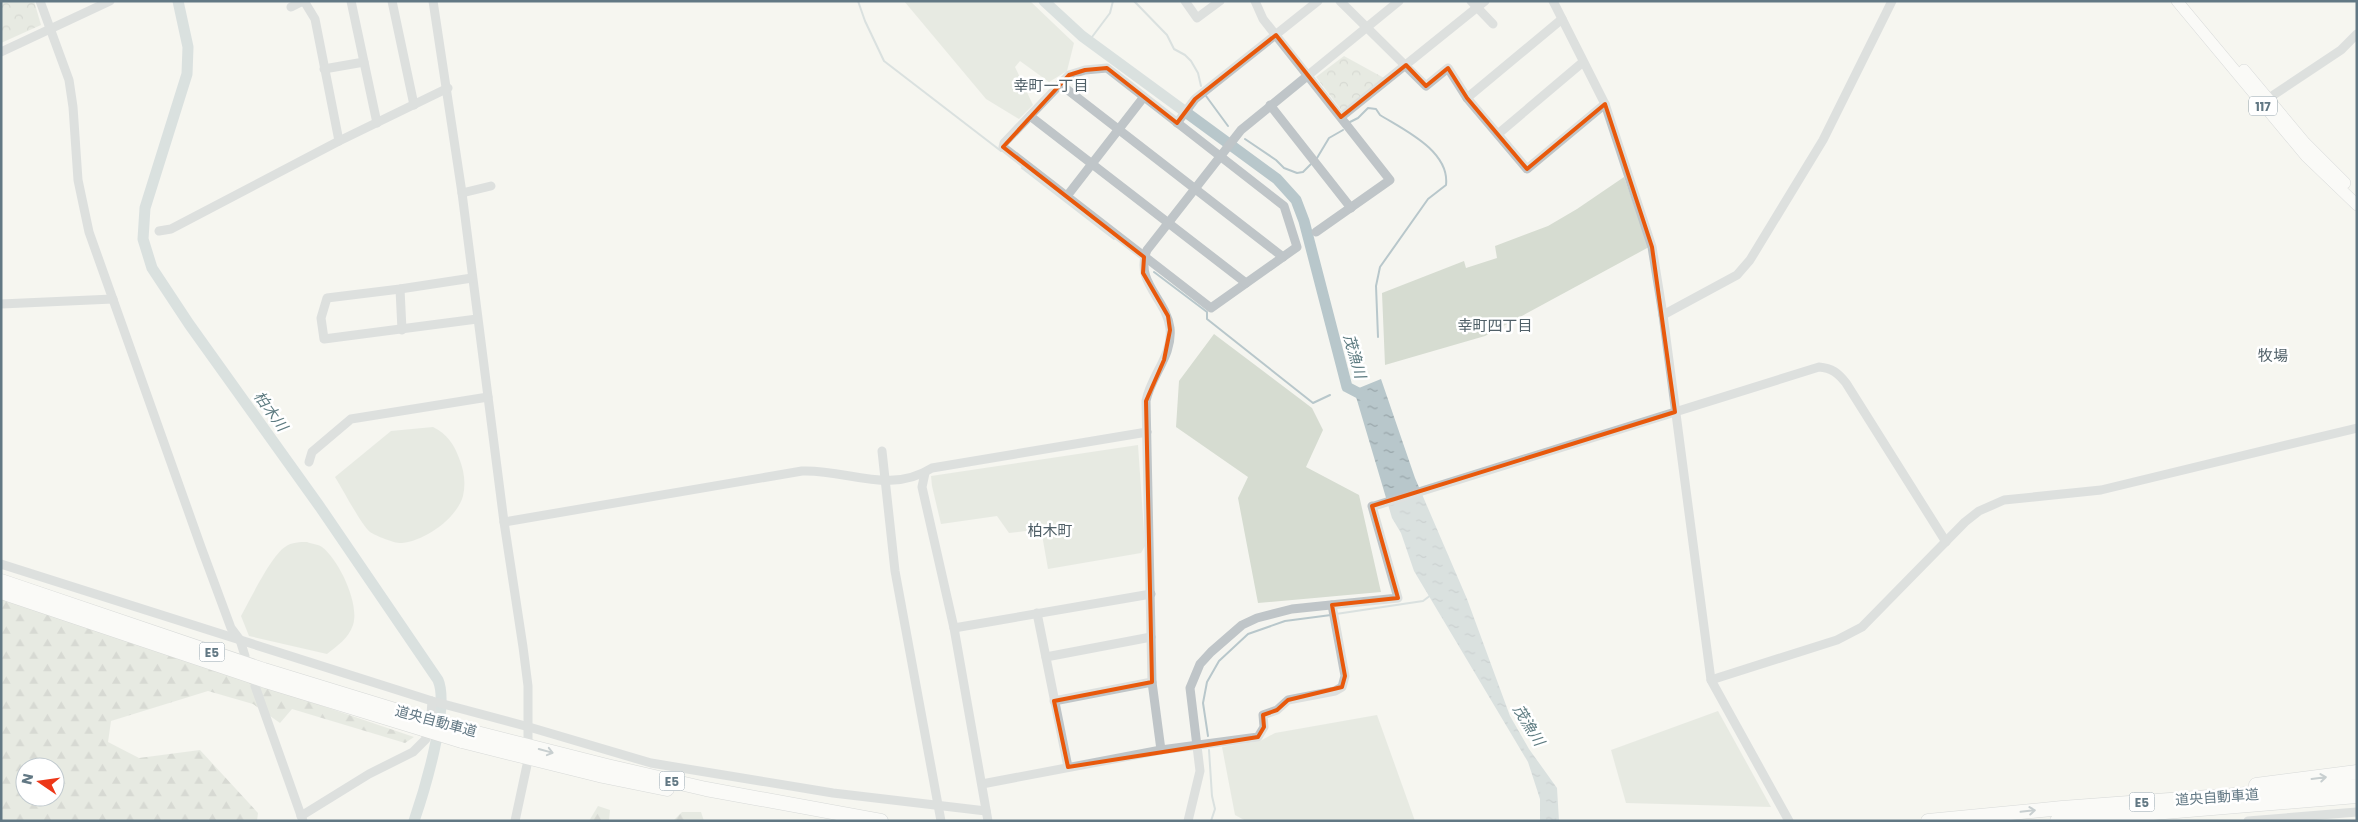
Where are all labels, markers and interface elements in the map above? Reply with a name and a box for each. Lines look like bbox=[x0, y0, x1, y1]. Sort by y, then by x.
district label: 幸町一丁目 bbox=[1013, 75, 1089, 96]
road number: 117 bbox=[2249, 96, 2277, 115]
district label: 幸町四丁目 bbox=[1457, 315, 1533, 336]
water label: 茂漁川 bbox=[1339, 331, 1372, 382]
district label: 牧場 bbox=[2258, 345, 2288, 366]
water label: 柏木川 bbox=[249, 387, 294, 437]
district label: 柏木町 bbox=[1027, 520, 1073, 541]
road number: E5 bbox=[200, 642, 224, 662]
street label: 道央自動車道 bbox=[393, 700, 479, 742]
water label: 茂漁川 bbox=[1508, 700, 1551, 751]
one-way arrow bbox=[538, 746, 554, 756]
north arrow bbox=[15, 757, 65, 807]
road number: E5 bbox=[660, 771, 684, 790]
text: N bbox=[16, 772, 38, 786]
one-way arrow bbox=[2310, 773, 2326, 783]
street label: 道央自動車道 bbox=[2174, 784, 2260, 810]
road number: E5 bbox=[2130, 792, 2154, 812]
one-way arrow bbox=[2020, 806, 2036, 816]

